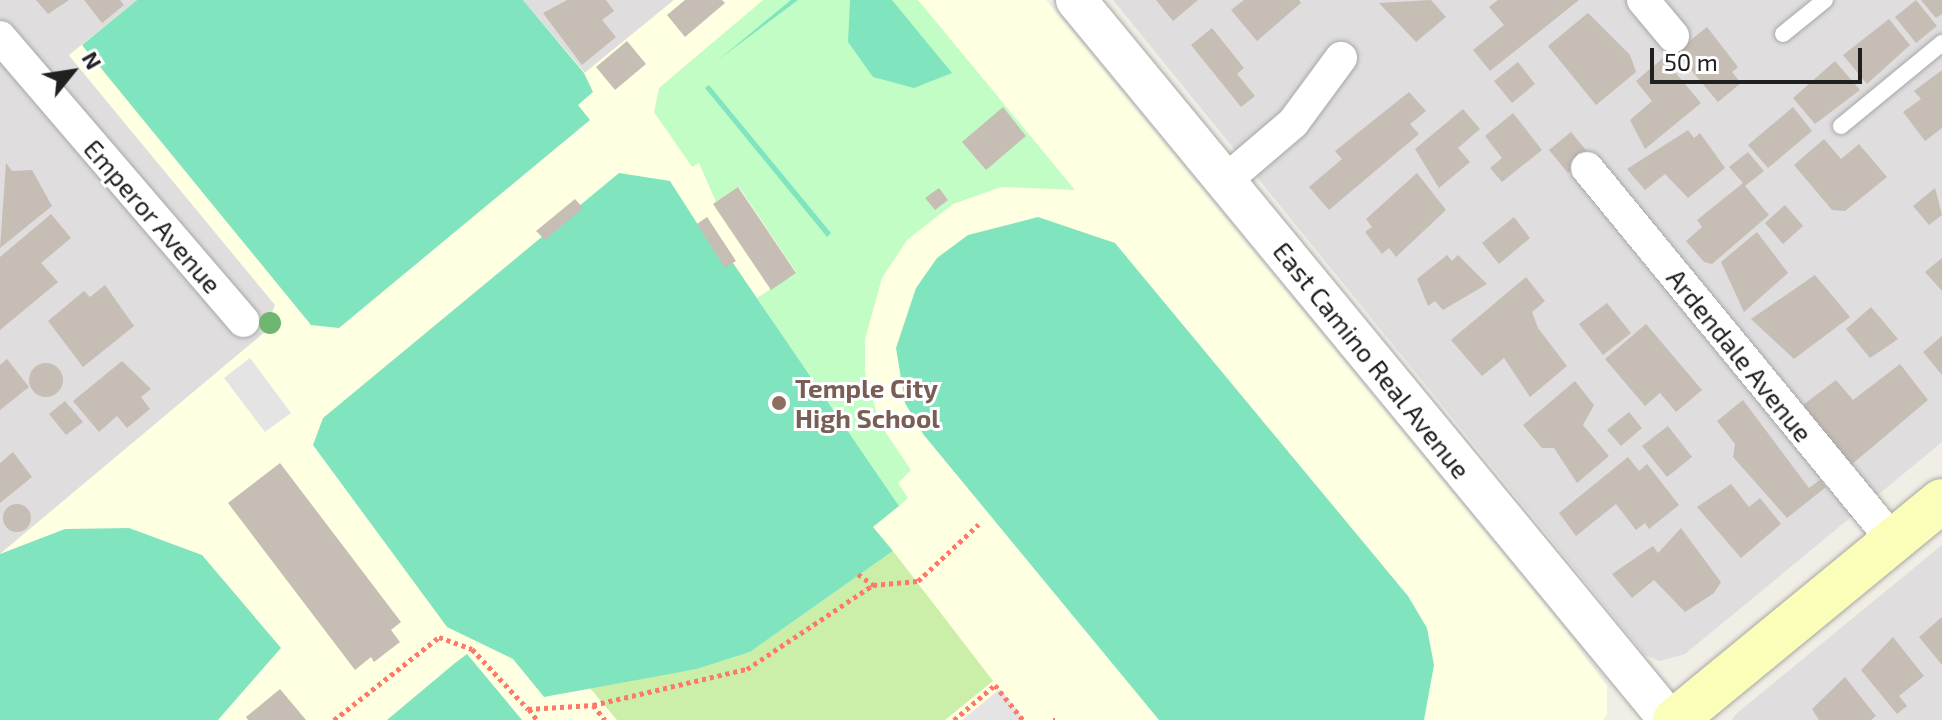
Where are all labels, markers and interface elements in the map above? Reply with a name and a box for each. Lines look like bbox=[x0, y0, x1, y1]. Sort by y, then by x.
north arrow bbox=[32, 32, 112, 112]
scale bar bbox=[1654, 32, 1866, 82]
text: N bbox=[78, 47, 108, 73]
text: 50 m bbox=[1664, 47, 1718, 76]
street label: Emperor Avenue bbox=[77, 132, 229, 300]
street label: East Camino Real Avenue bbox=[1267, 235, 1477, 485]
street label: Ardendale Avenue bbox=[1661, 262, 1819, 448]
place label: Temple City High School bbox=[795, 372, 940, 434]
marker: Temple City High School bbox=[770, 394, 788, 412]

